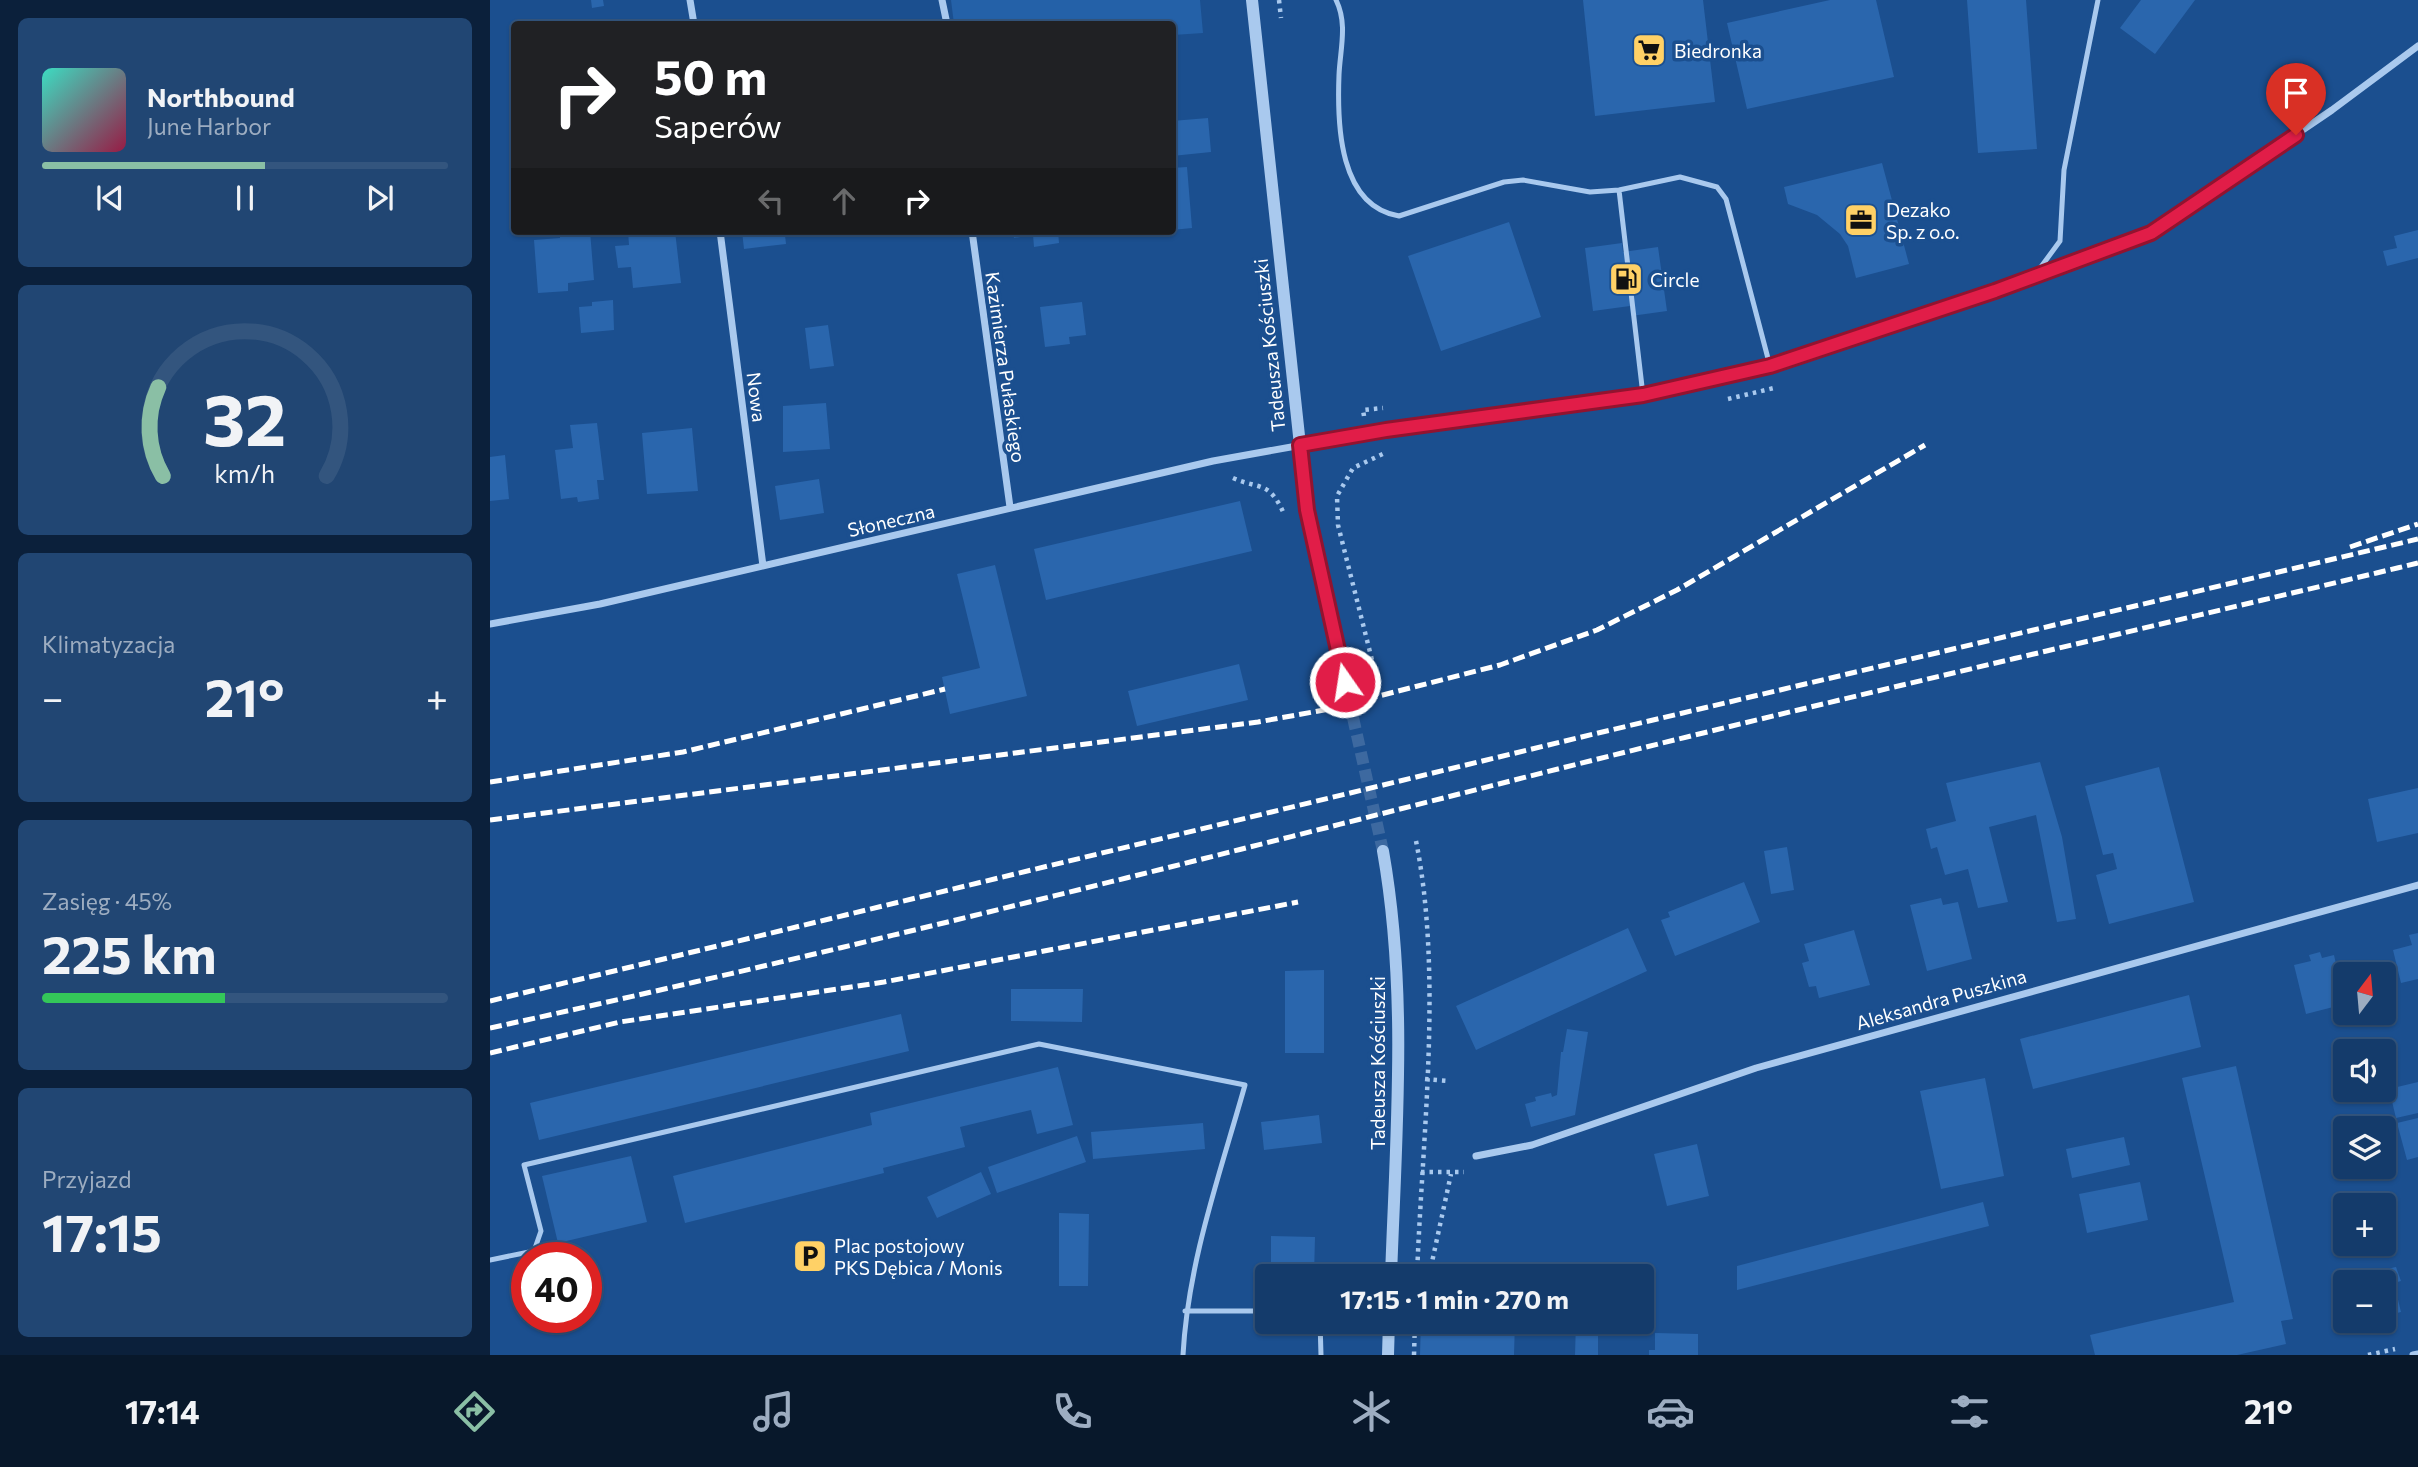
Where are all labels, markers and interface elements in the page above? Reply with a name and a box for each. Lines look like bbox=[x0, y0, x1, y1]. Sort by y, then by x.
supermarket icon: Biedronka bbox=[1630, 31, 1668, 69]
place label: Biedronka bbox=[1674, 39, 1762, 62]
text: 50 m bbox=[654, 45, 767, 105]
icon: right bbox=[539, 49, 630, 140]
pin bbox=[2266, 63, 2326, 135]
icon: arrive bbox=[2277, 74, 2315, 112]
text: Northbound bbox=[147, 81, 295, 112]
text: Saperów bbox=[654, 105, 782, 145]
text: June Harbor bbox=[147, 112, 271, 140]
icon: previous bbox=[91, 179, 129, 217]
icon: pause bbox=[226, 179, 264, 217]
icon: next bbox=[361, 179, 399, 217]
icon: left bbox=[752, 182, 790, 220]
icon: ahead bbox=[825, 182, 863, 220]
icon: right bbox=[898, 182, 936, 220]
place label: Dezako Sp. z o.o. bbox=[1886, 198, 1959, 243]
office icon: Dezako Sp. z o.o. bbox=[1842, 201, 1880, 239]
street label: Tadeusza Kościuszki bbox=[1248, 257, 1290, 433]
fuel station icon: Circle bbox=[1607, 260, 1645, 298]
place label: Circle bbox=[1650, 268, 1699, 291]
street label: Kazimierza Pułaskiego bbox=[981, 270, 1031, 464]
street label: Nowa bbox=[743, 371, 771, 423]
text: 32 bbox=[203, 373, 287, 462]
text: km/h bbox=[215, 458, 275, 488]
street label: Słoneczna bbox=[845, 499, 937, 541]
text: Klimatyzacja bbox=[42, 630, 175, 658]
position arrow bbox=[1308, 645, 1382, 719]
text: 21° bbox=[205, 664, 284, 728]
text: − bbox=[42, 673, 64, 720]
text: + bbox=[426, 673, 448, 720]
text: Zasięg · 45% bbox=[42, 887, 172, 915]
text: 225 km bbox=[42, 921, 217, 985]
north arrow bbox=[2333, 962, 2396, 1026]
map controls bbox=[2333, 962, 2396, 1333]
street label: Aleksandra Puszkina bbox=[1853, 964, 2029, 1034]
street label: Tadeusza Kościuszki bbox=[1366, 976, 1389, 1150]
button: sound bbox=[2333, 1039, 2396, 1102]
button: layers bbox=[2333, 1116, 2396, 1179]
text: Przyjazd bbox=[42, 1165, 132, 1193]
button: + bbox=[2333, 1193, 2396, 1256]
text: 17:15 bbox=[42, 1199, 162, 1263]
place label: Plac postojowy PKS Dębica / Monis bbox=[834, 1234, 1003, 1279]
parking icon: Plac postojowy PKS Dębica / Monis bbox=[791, 1237, 829, 1275]
speed limit sign: 40 bbox=[511, 1242, 602, 1333]
button: − bbox=[2333, 1270, 2396, 1333]
text: 17:15 · 1 min · 270 m bbox=[1340, 1283, 1569, 1314]
icon: directions bbox=[450, 1387, 499, 1436]
icon: music bbox=[749, 1387, 798, 1436]
icon: phone bbox=[1048, 1387, 1097, 1436]
icon: climate bbox=[1347, 1387, 1396, 1436]
icon: car bbox=[1646, 1387, 1695, 1436]
icon: filters bbox=[1945, 1387, 1994, 1436]
text: 17:14 bbox=[125, 1391, 200, 1431]
text: 21° bbox=[2244, 1391, 2293, 1431]

